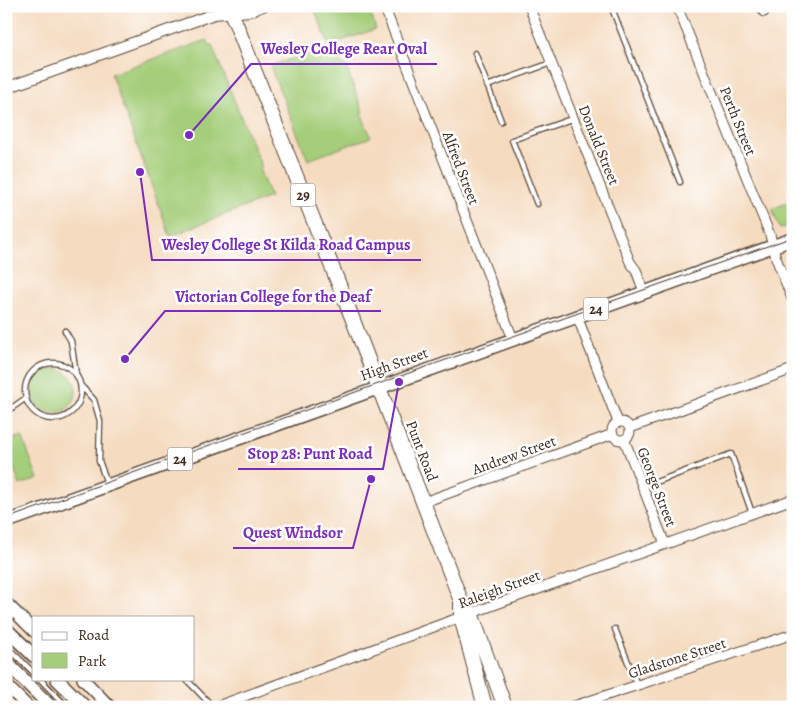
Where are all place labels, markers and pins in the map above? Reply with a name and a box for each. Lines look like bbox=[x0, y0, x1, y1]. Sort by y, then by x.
callout: Wesley College Rear Oval bbox=[251, 33, 437, 64]
callout: Wesley College St Kilda Road Campus bbox=[152, 229, 421, 260]
callout: Victorian College for the Deaf bbox=[165, 280, 381, 311]
callout: Stop 28: Punt Road bbox=[238, 438, 383, 469]
callout: Quest Windsor bbox=[233, 517, 353, 548]

